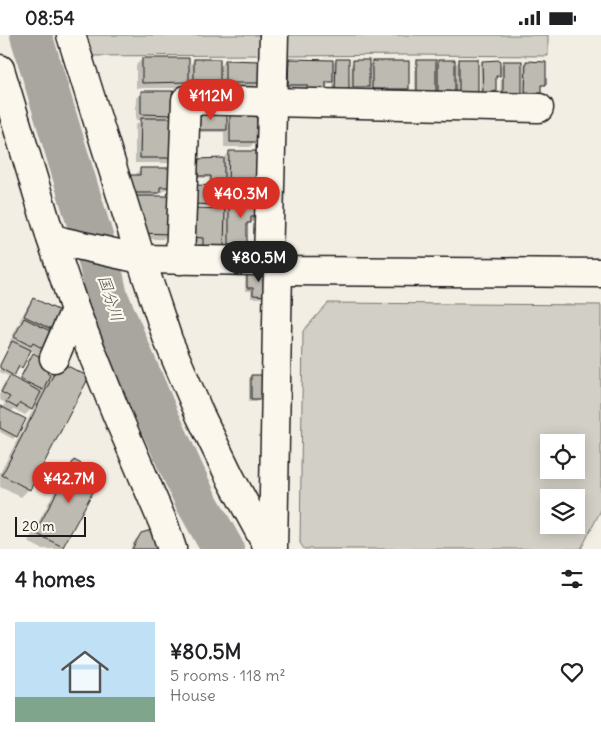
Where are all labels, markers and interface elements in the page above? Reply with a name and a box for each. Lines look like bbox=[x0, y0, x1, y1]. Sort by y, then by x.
text: 08:54 bbox=[25, 6, 75, 30]
pin: ¥112M bbox=[176, 79, 246, 121]
text: ¥112M bbox=[189, 85, 233, 105]
pin: ¥40.3M bbox=[200, 177, 282, 219]
text: ¥40.3M bbox=[214, 183, 268, 203]
pin: ¥80.5M bbox=[218, 241, 300, 283]
text: ¥80.5M bbox=[232, 247, 286, 267]
water label: 国分川 bbox=[94, 272, 128, 324]
map controls bbox=[540, 434, 585, 534]
button: locate bbox=[540, 434, 585, 479]
pin: ¥42.7M bbox=[28, 461, 110, 504]
text: ¥42.7M bbox=[43, 468, 95, 488]
button: layers bbox=[540, 489, 585, 534]
scale bar bbox=[15, 514, 86, 537]
text: 20 m bbox=[22, 517, 55, 535]
icon: filters bbox=[558, 565, 586, 593]
text: 4 homes bbox=[15, 566, 95, 593]
text: ¥80.5M bbox=[170, 638, 242, 665]
icon: home bbox=[55, 642, 115, 702]
icon: heart bbox=[558, 658, 586, 686]
text: 5 rooms · 118 m² bbox=[170, 665, 286, 685]
text: House bbox=[170, 685, 216, 705]

